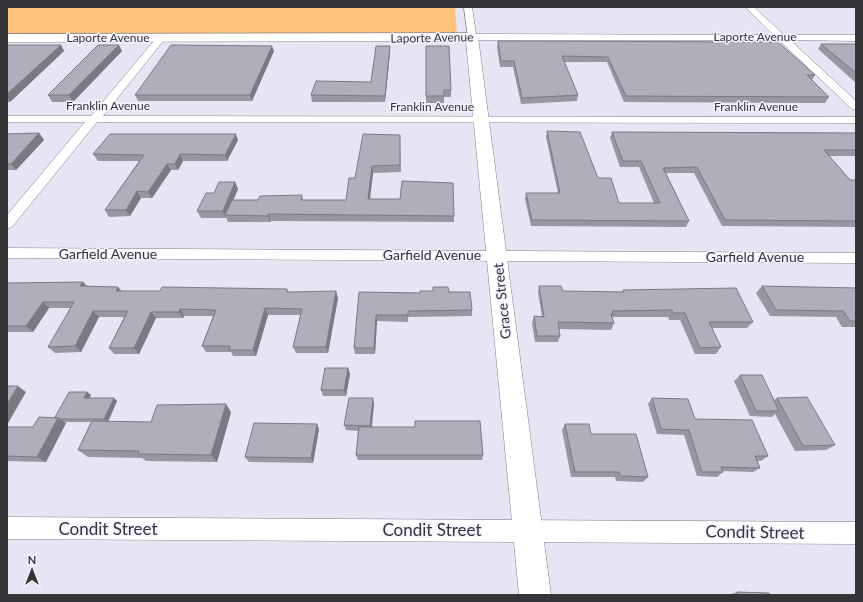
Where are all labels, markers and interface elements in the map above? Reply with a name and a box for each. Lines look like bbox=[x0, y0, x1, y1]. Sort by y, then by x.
street label: Laporte Avenue bbox=[390, 29, 474, 46]
street label: Laporte Avenue bbox=[713, 29, 797, 44]
street label: Laporte Avenue bbox=[66, 30, 150, 45]
street label: Franklin Avenue bbox=[66, 98, 150, 113]
street label: Franklin Avenue bbox=[390, 99, 474, 114]
street label: Franklin Avenue bbox=[714, 99, 798, 114]
street label: Garfield Avenue bbox=[59, 245, 157, 262]
street label: Garfield Avenue bbox=[383, 246, 481, 263]
street label: Garfield Avenue bbox=[706, 248, 804, 265]
street label: Grace Street bbox=[489, 262, 514, 340]
street label: Condit Street bbox=[58, 518, 158, 539]
street label: Condit Street bbox=[382, 519, 482, 540]
street label: Condit Street bbox=[705, 520, 805, 543]
north arrow bbox=[12, 550, 52, 590]
text: N bbox=[28, 553, 36, 566]

